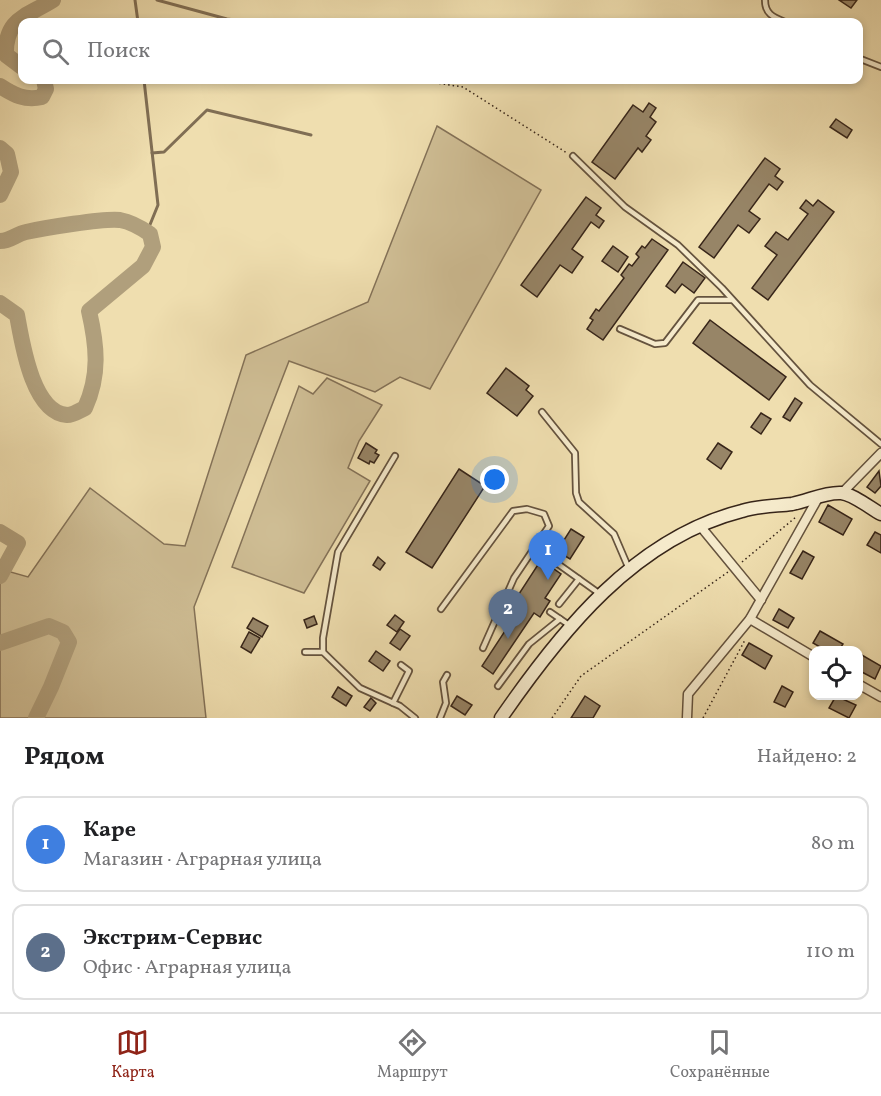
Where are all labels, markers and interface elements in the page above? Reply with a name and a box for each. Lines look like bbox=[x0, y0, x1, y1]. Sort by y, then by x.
search box bbox=[18, 18, 863, 84]
icon: search bbox=[39, 35, 72, 68]
text: Поиск bbox=[87, 36, 150, 67]
your location bbox=[480, 465, 509, 494]
pin: 1 bbox=[528, 530, 568, 580]
pin: 2 bbox=[488, 590, 528, 639]
map controls bbox=[809, 646, 863, 700]
button: locate bbox=[809, 646, 863, 700]
text: Рядом bbox=[24, 739, 104, 775]
text: Найдено: 2 bbox=[757, 743, 857, 771]
text: Каре bbox=[83, 815, 136, 846]
text: 1 bbox=[41, 830, 50, 858]
text: 80 m bbox=[811, 830, 855, 858]
text: Магазин · Аграрная улица bbox=[83, 846, 322, 874]
text: Экстрим-Сервис bbox=[83, 923, 262, 954]
text: 2 bbox=[40, 938, 51, 966]
text: 110 m bbox=[806, 938, 855, 966]
text: Офис · Аграрная улица bbox=[83, 954, 291, 982]
tab: Карта bbox=[111, 1026, 155, 1084]
tab: Маршрут bbox=[377, 1026, 448, 1084]
tab: Сохранённые bbox=[670, 1026, 770, 1084]

